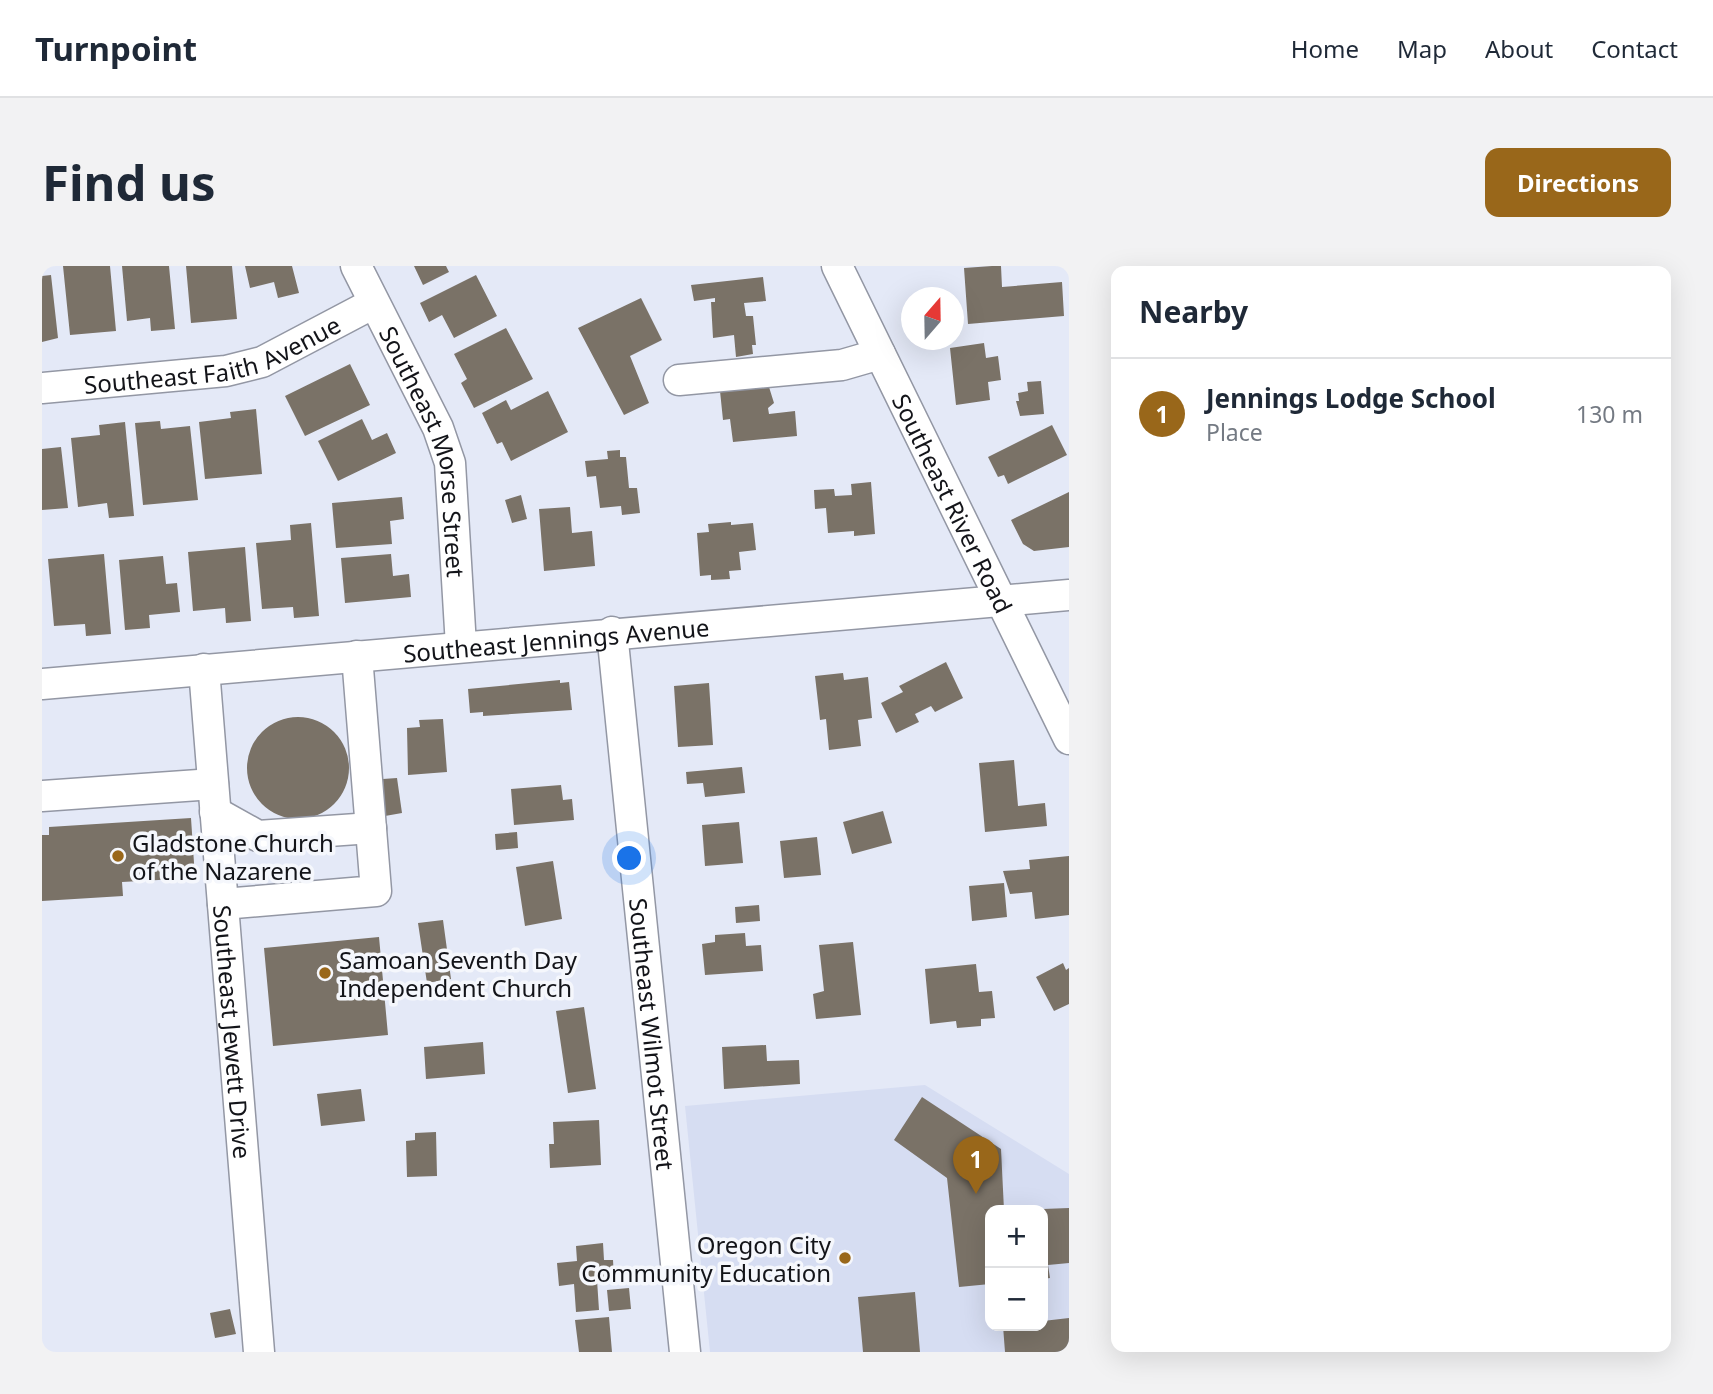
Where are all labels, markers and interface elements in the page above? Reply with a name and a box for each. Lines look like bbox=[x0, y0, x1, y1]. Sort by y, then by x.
text: Turnpoint bbox=[35, 26, 197, 71]
text: Home bbox=[1291, 32, 1359, 65]
text: Map bbox=[1397, 32, 1447, 65]
text: About bbox=[1485, 32, 1553, 65]
text: Contact bbox=[1591, 32, 1678, 65]
button: Directions bbox=[1485, 148, 1671, 217]
text: Find us bbox=[42, 149, 216, 215]
north arrow bbox=[901, 287, 964, 350]
text: Nearby bbox=[1139, 291, 1248, 332]
street label: Southeast Faith Avenue bbox=[82, 307, 346, 401]
street label: Southeast Morse Street bbox=[372, 320, 473, 579]
text: Jennings Lodge School bbox=[1206, 380, 1496, 416]
street label: Southeast River Road bbox=[886, 388, 1021, 618]
text: 1 bbox=[1155, 398, 1169, 430]
text: 130 m bbox=[1576, 398, 1643, 430]
text: Place bbox=[1206, 416, 1263, 448]
street label: Southeast Jennings Avenue bbox=[402, 610, 711, 669]
place label: Gladstone Church of the Nazarene bbox=[132, 826, 334, 887]
your location bbox=[612, 841, 646, 875]
marker: Gladstone Church of the Nazarene bbox=[110, 848, 126, 864]
street label: Southeast Wilmot Street bbox=[623, 896, 683, 1172]
street label: Southeast Jewett Drive bbox=[207, 904, 260, 1160]
place label: Samoan Seventh Day Independent Church bbox=[339, 943, 578, 1004]
marker: Samoan Seventh Day Independent Church bbox=[317, 965, 333, 981]
pin: 1 bbox=[953, 1136, 999, 1194]
map controls bbox=[985, 1205, 1048, 1331]
button: + bbox=[985, 1205, 1048, 1268]
place label: Oregon City Community Education bbox=[581, 1228, 832, 1289]
marker: Oregon City Community Education bbox=[837, 1250, 853, 1266]
button: − bbox=[985, 1268, 1048, 1331]

